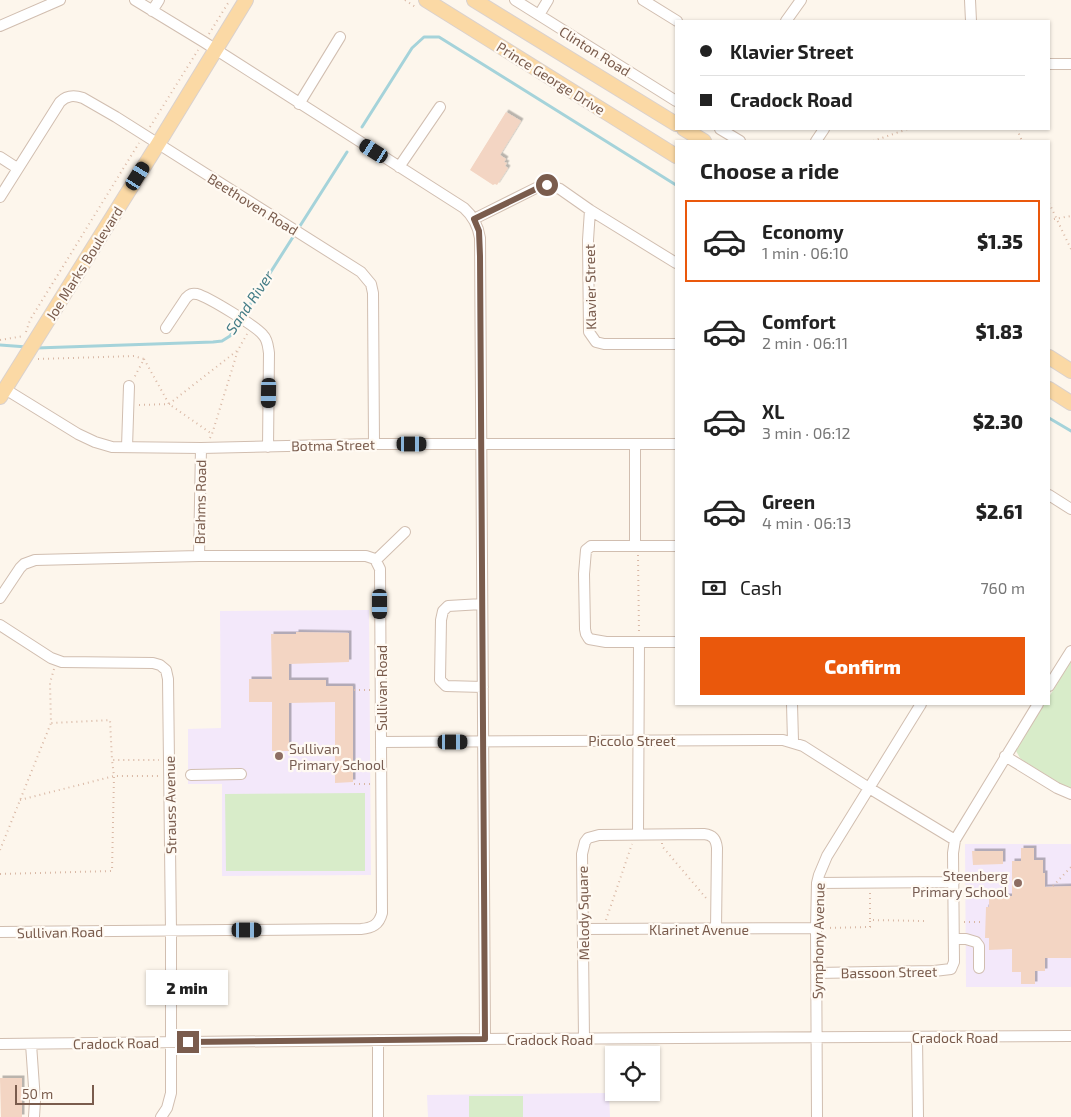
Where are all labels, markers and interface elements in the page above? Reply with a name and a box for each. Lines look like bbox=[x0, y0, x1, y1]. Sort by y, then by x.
street label: Clinton Road bbox=[556, 22, 634, 80]
street label: Prince George Drive bbox=[494, 38, 608, 118]
text: Klavier Street bbox=[730, 40, 854, 63]
text: Cradock Road bbox=[730, 88, 852, 111]
car bbox=[357, 137, 390, 165]
text: Choose a ride bbox=[700, 157, 839, 183]
car bbox=[123, 159, 152, 193]
street label: Beethoven Road bbox=[205, 169, 301, 239]
route start bbox=[536, 174, 558, 196]
street label: Joe Marks Boulevard bbox=[42, 203, 126, 323]
icon: car bbox=[702, 219, 747, 264]
text: Economy bbox=[762, 220, 844, 243]
text: $1.35 bbox=[977, 230, 1023, 253]
text: 1 min · 06:10 bbox=[762, 243, 849, 262]
street label: Klavier Street bbox=[581, 244, 599, 330]
water label: Sand River bbox=[221, 266, 277, 337]
icon: car bbox=[702, 309, 747, 354]
text: Comfort bbox=[762, 310, 836, 333]
text: $1.83 bbox=[976, 320, 1023, 343]
text: 2 min · 06:11 bbox=[762, 333, 848, 352]
car bbox=[261, 378, 276, 408]
icon: car bbox=[702, 399, 747, 444]
text: XL bbox=[762, 400, 784, 423]
text: $2.30 bbox=[973, 410, 1023, 433]
text: 3 min · 06:12 bbox=[762, 423, 851, 442]
street label: Botma Street bbox=[291, 436, 375, 454]
car bbox=[397, 437, 427, 452]
street label: Brahms Road bbox=[191, 459, 209, 545]
icon: car bbox=[702, 489, 747, 534]
text: Green bbox=[762, 490, 815, 513]
text: $2.61 bbox=[976, 500, 1023, 523]
text: 4 min · 06:13 bbox=[762, 513, 851, 532]
icon: cash bbox=[700, 574, 728, 602]
text: Cash bbox=[740, 576, 782, 599]
text: 760 m bbox=[980, 578, 1025, 597]
car bbox=[372, 589, 387, 619]
button: Confirm bbox=[700, 637, 1025, 695]
street label: Sullivan Road bbox=[373, 645, 390, 731]
street label: Piccolo Street bbox=[588, 732, 676, 749]
car bbox=[438, 735, 468, 750]
place label: Sullivan Primary School bbox=[289, 740, 386, 773]
marker: Sullivan Primary School bbox=[273, 750, 285, 762]
street label: Strauss Avenue bbox=[161, 756, 179, 854]
street label: Melody Square bbox=[574, 866, 592, 960]
place label: Steenberg Primary School bbox=[912, 867, 1009, 900]
marker: Steenberg Primary School bbox=[1012, 877, 1024, 889]
street label: Symphony Avenue bbox=[808, 883, 828, 999]
street label: Klarinet Avenue bbox=[649, 921, 749, 938]
street label: Sullivan Road bbox=[17, 923, 103, 941]
car bbox=[232, 923, 262, 938]
street label: Bassoon Street bbox=[841, 963, 937, 981]
callout: 2 min bbox=[147, 970, 229, 1004]
text: 2 min bbox=[166, 978, 208, 997]
street label: Cradock Road bbox=[912, 1029, 998, 1046]
route end bbox=[177, 1031, 199, 1053]
street label: Cradock Road bbox=[507, 1031, 593, 1048]
street label: Cradock Road bbox=[73, 1034, 159, 1052]
map controls bbox=[605, 1046, 660, 1101]
button: locate bbox=[605, 1046, 660, 1101]
scale bar bbox=[15, 1082, 94, 1105]
text: 50 m bbox=[22, 1085, 53, 1102]

